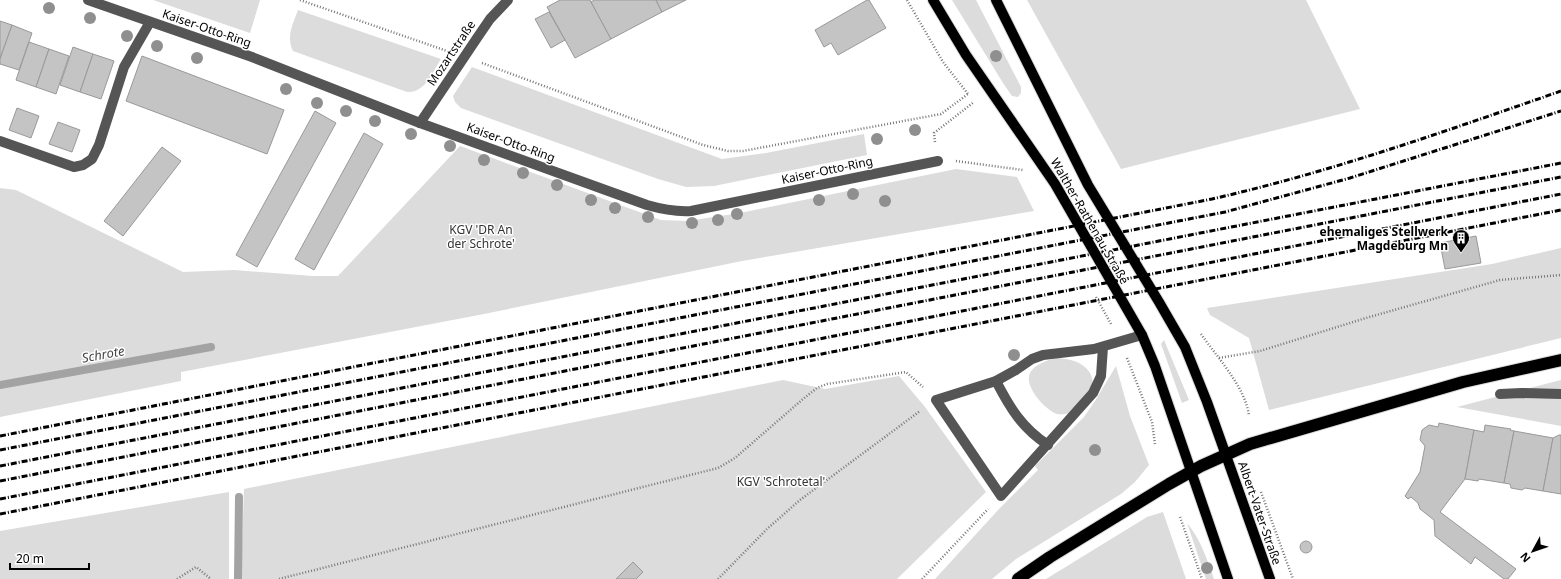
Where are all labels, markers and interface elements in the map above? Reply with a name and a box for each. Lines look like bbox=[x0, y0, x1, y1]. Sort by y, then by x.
street label: Kaiser-Otto-Ring bbox=[160, 5, 254, 51]
street label: Mozartstraße bbox=[423, 17, 479, 89]
street label: Kaiser-Otto-Ring bbox=[464, 118, 558, 166]
street label: Kaiser-Otto-Ring bbox=[780, 152, 874, 188]
street label: Walther-Rathenau-Straße bbox=[1047, 155, 1133, 287]
park label: KGV 'DR An der Schrote' bbox=[447, 221, 515, 252]
place label: ehemaliges Stellwerk Magdeburg Mn bbox=[1320, 223, 1449, 254]
building icon: ehemaliges Stellwerk Magdeburg Mn bbox=[1451, 228, 1471, 253]
water label: Schrote bbox=[80, 341, 126, 367]
street label: Albert-Vater-Straße bbox=[1234, 459, 1286, 567]
park label: KGV 'Schrotetal' bbox=[737, 473, 825, 490]
north arrow bbox=[1513, 531, 1553, 571]
scale bar bbox=[10, 545, 89, 571]
text: N bbox=[1516, 549, 1534, 566]
text: 20 m bbox=[16, 550, 44, 567]

